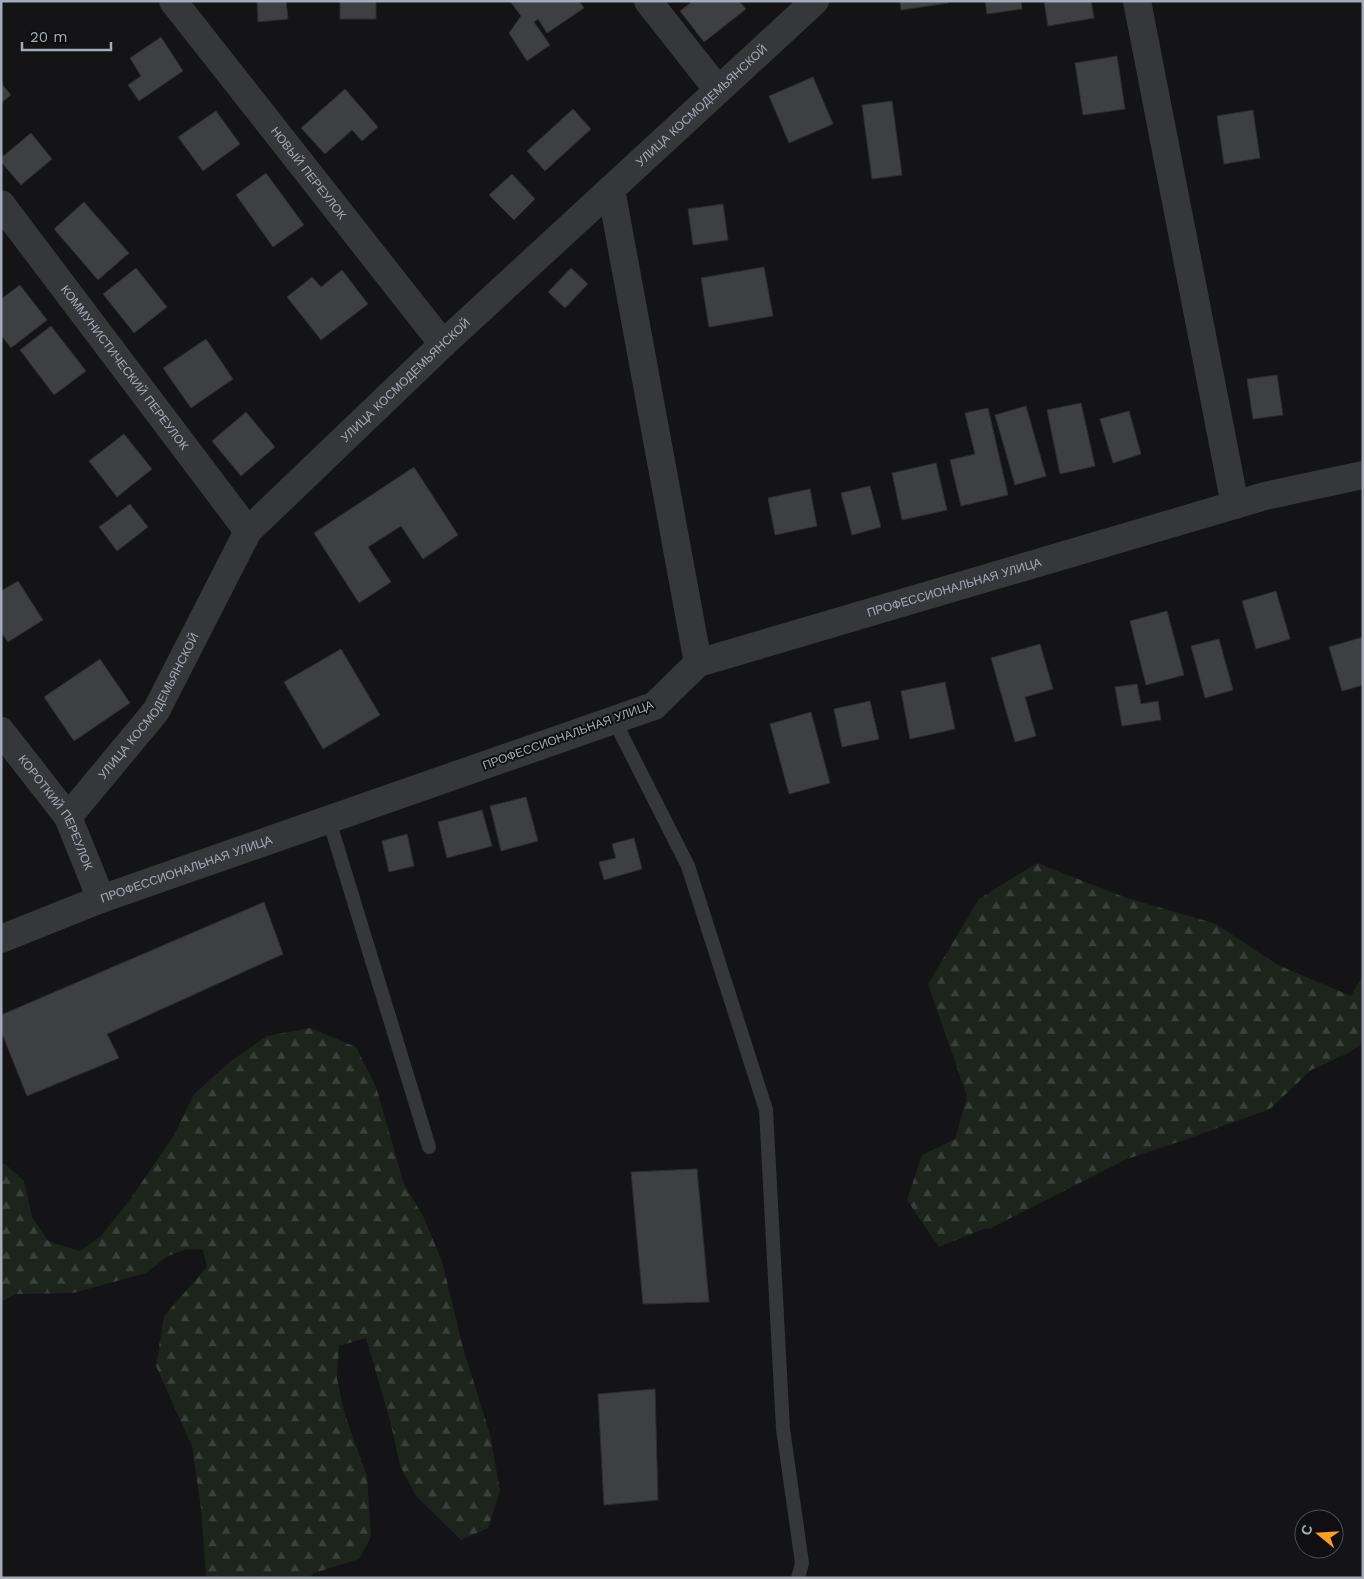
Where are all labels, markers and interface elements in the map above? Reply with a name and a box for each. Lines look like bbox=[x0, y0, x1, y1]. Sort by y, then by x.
scale bar bbox=[22, 20, 111, 52]
text: 20 m bbox=[30, 28, 68, 46]
street label: УЛИЦА КОСМОДЕМЬЯНСКОЙ bbox=[633, 41, 770, 169]
street label: НОВЫЙ ПЕРЕУЛОК bbox=[268, 124, 349, 222]
street label: КОММУНИСТИЧЕСКИЙ ПЕРЕУЛОК bbox=[58, 283, 191, 453]
street label: УЛИЦА КОСМОДЕМЬЯНСКОЙ bbox=[338, 315, 473, 445]
street label: ПРОФЕССИОНАЛЬНАЯ УЛИЦА bbox=[865, 555, 1043, 620]
street label: УЛИЦА КОСМОДЕМЬЯНСКОЙ bbox=[96, 630, 202, 782]
street label: ПРОФЕССИОНАЛЬНАЯ УЛИЦА bbox=[481, 697, 655, 773]
street label: КОРОТКИЙ ПЕРЕУЛОК bbox=[15, 752, 96, 872]
street label: ПРОФЕССИОНАЛЬНАЯ УЛИЦА bbox=[99, 833, 274, 906]
north arrow bbox=[1294, 1509, 1344, 1559]
text: С bbox=[1297, 1523, 1316, 1537]

